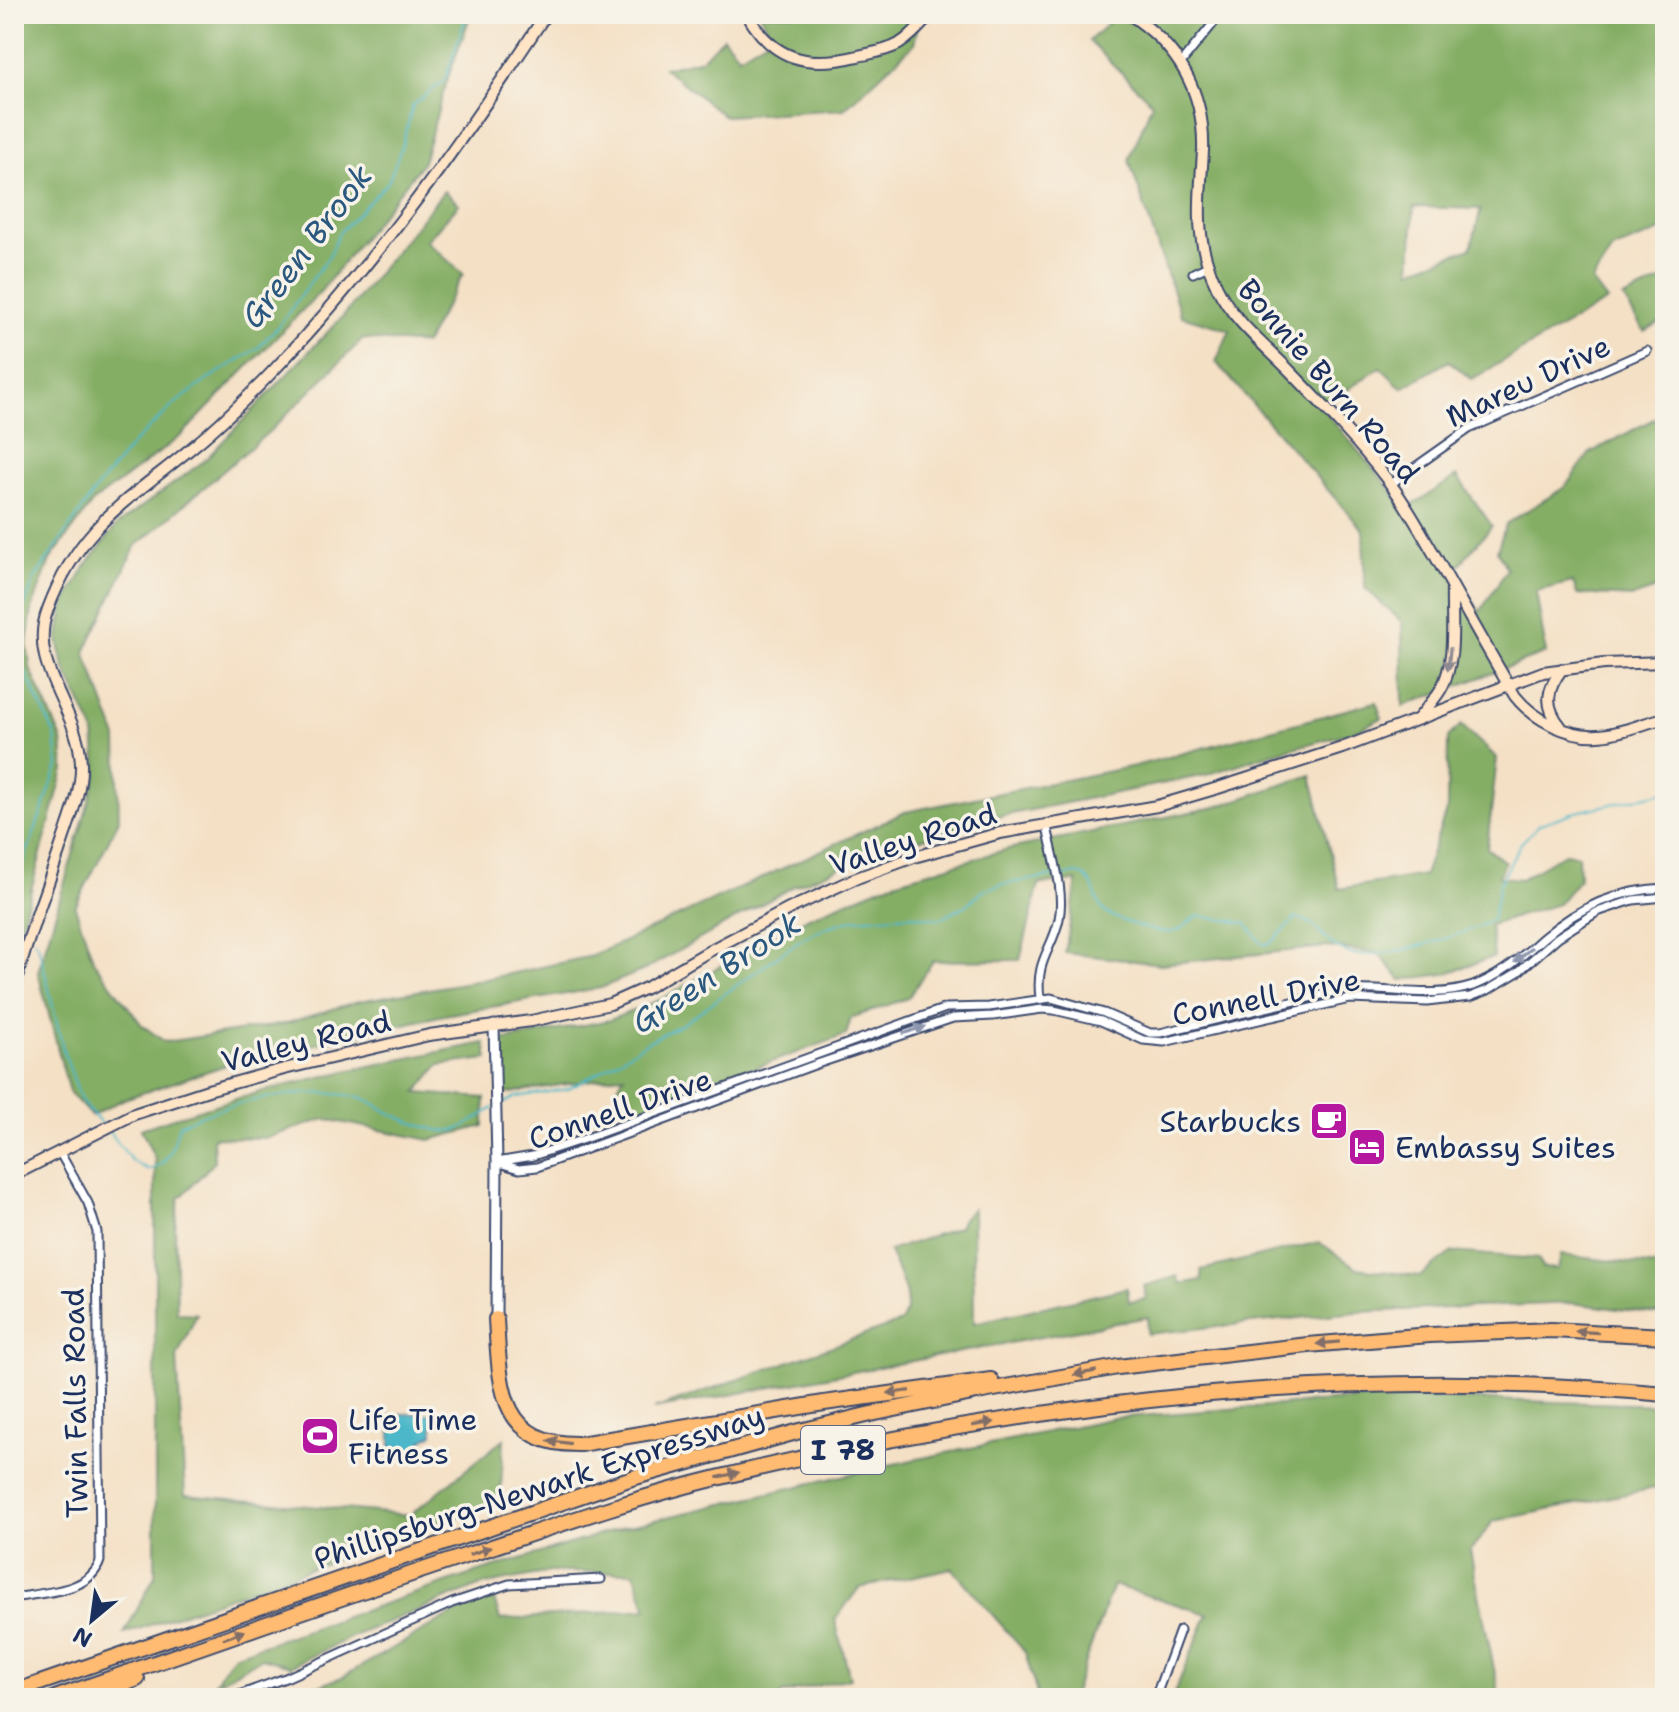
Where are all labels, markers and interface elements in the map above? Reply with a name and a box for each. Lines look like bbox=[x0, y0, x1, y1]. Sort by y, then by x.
water label: Green Brook bbox=[230, 155, 382, 337]
street label: Bonnie Burn Road bbox=[1229, 270, 1429, 492]
street label: Mareu Drive bbox=[1439, 325, 1617, 437]
one-way arrow bbox=[1442, 647, 1455, 672]
street label: Valley Road bbox=[824, 793, 1002, 885]
water label: Green Brook bbox=[623, 901, 809, 1043]
one-way arrow bbox=[1513, 946, 1533, 963]
street label: Connell Drive bbox=[1168, 959, 1364, 1035]
street label: Valley Road bbox=[217, 1000, 395, 1082]
one-way arrow bbox=[903, 1024, 927, 1036]
street label: Connell Drive bbox=[523, 1059, 717, 1159]
cafe icon: Starbucks bbox=[1308, 1100, 1350, 1142]
place label: Starbucks bbox=[1160, 1101, 1301, 1142]
hotel icon: Embassy Suites bbox=[1346, 1126, 1388, 1168]
place label: Embassy Suites bbox=[1395, 1127, 1616, 1168]
street label: Twin Falls Road bbox=[52, 1287, 98, 1519]
one-way arrow bbox=[1574, 1325, 1599, 1338]
one-way arrow bbox=[1315, 1337, 1340, 1350]
one-way arrow bbox=[1073, 1367, 1098, 1379]
one-way arrow bbox=[886, 1385, 911, 1398]
street label: Phillipsburg-Newark Expressway bbox=[309, 1395, 769, 1579]
place label: Life Time Fitness bbox=[348, 1399, 478, 1474]
sports icon: Life Time Fitness bbox=[299, 1415, 341, 1457]
one-way arrow bbox=[971, 1417, 996, 1429]
road number: I 78 bbox=[801, 1426, 885, 1474]
one-way arrow bbox=[546, 1435, 571, 1448]
one-way arrow bbox=[716, 1468, 741, 1481]
one-way arrow bbox=[468, 1544, 492, 1556]
north arrow bbox=[52, 1580, 132, 1660]
text: N bbox=[68, 1620, 97, 1654]
one-way arrow bbox=[222, 1629, 246, 1641]

